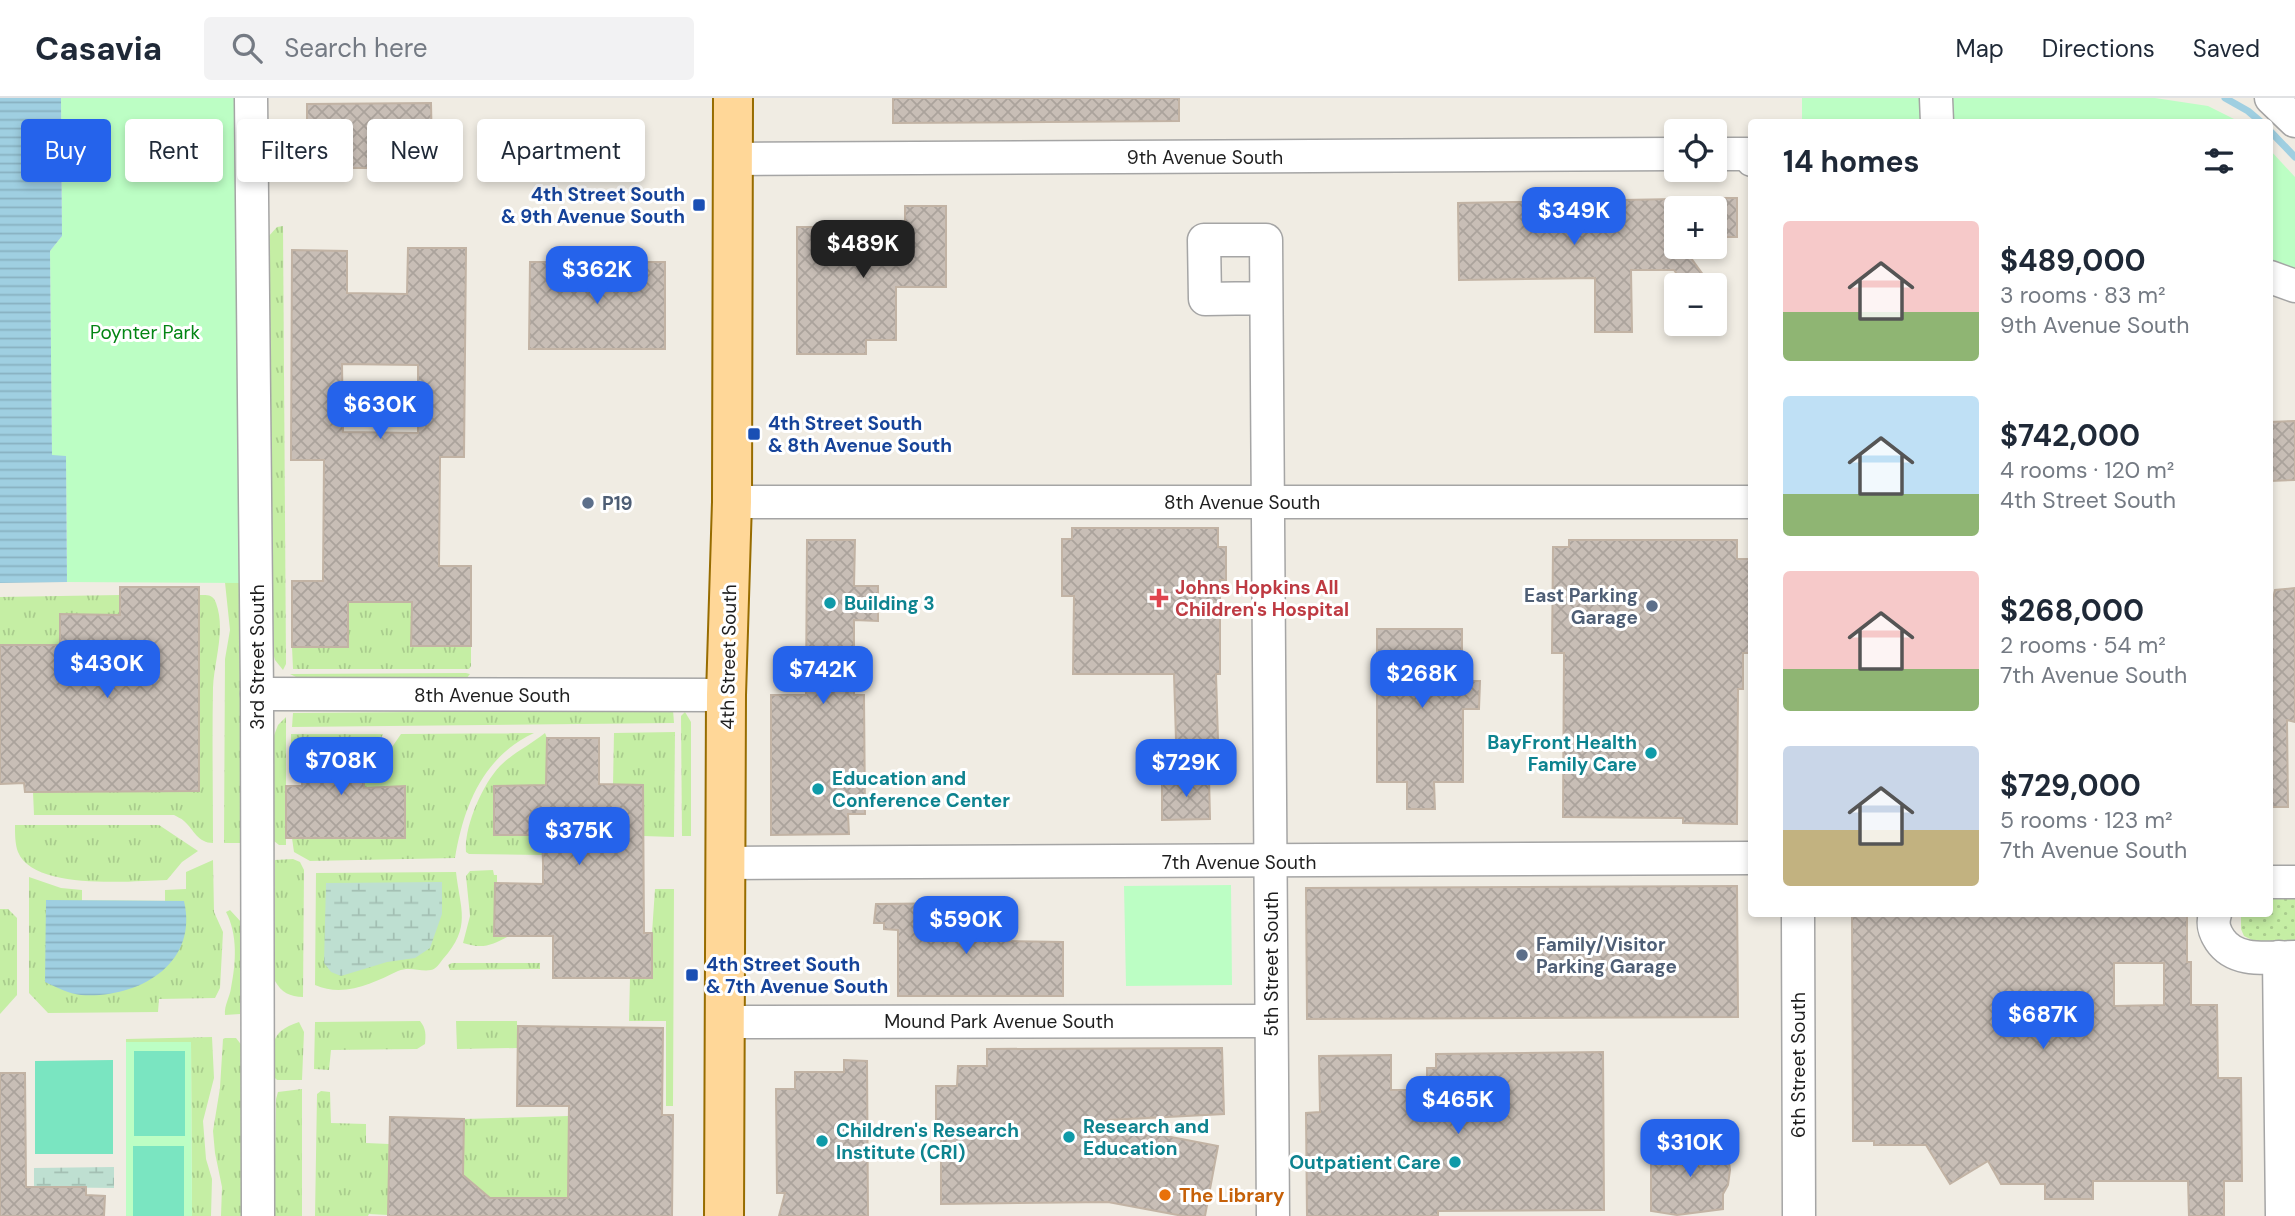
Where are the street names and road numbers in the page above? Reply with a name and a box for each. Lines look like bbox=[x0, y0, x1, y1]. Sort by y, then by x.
street label: 9th Avenue South bbox=[1127, 145, 1283, 170]
street label: 8th Avenue South bbox=[1164, 490, 1320, 515]
street label: 3rd Street South bbox=[245, 584, 270, 730]
street label: 4th Street South bbox=[715, 584, 742, 730]
street label: 8th Avenue South bbox=[414, 683, 570, 708]
street label: 7th Avenue South bbox=[1162, 850, 1316, 875]
street label: 5th Street South bbox=[1259, 891, 1284, 1037]
street label: 6th Street South bbox=[1786, 992, 1811, 1138]
street label: Mound Park Avenue South bbox=[884, 1009, 1114, 1034]

